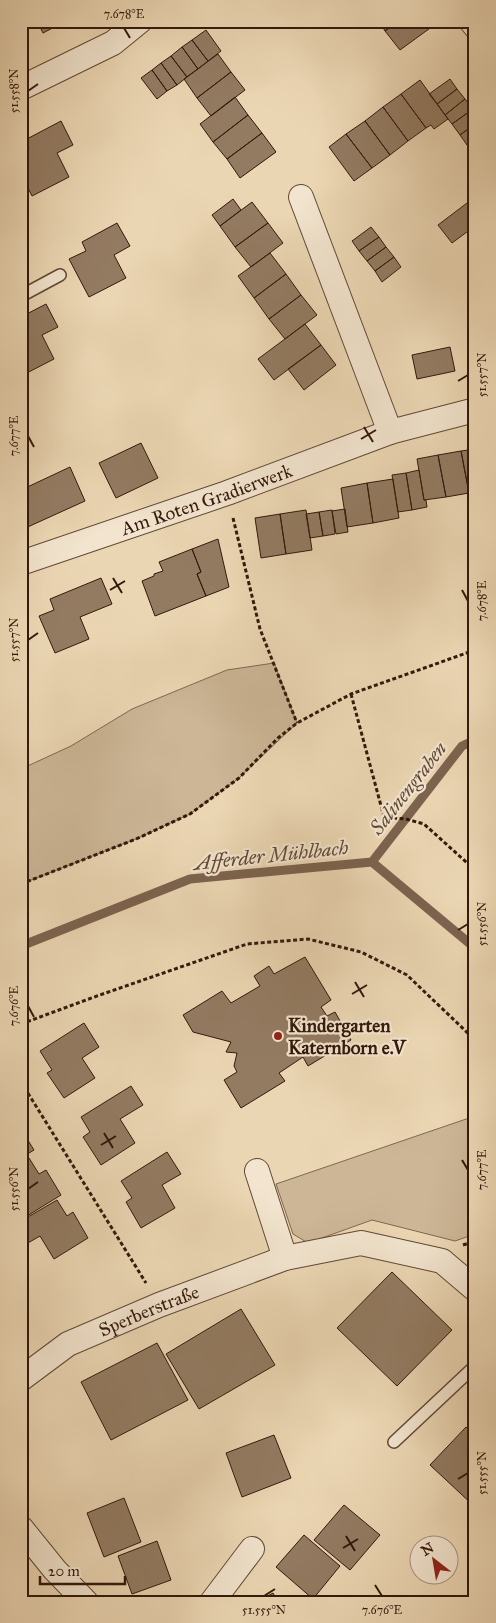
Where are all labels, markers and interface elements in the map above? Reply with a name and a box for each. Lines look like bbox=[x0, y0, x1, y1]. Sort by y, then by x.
text: 7.678°E bbox=[104, 7, 145, 21]
text: 51.558°N bbox=[7, 69, 21, 113]
text: 51.557°N bbox=[475, 353, 489, 397]
text: 7.677°E bbox=[7, 415, 21, 456]
street label: Am Roten Gradierwerk bbox=[117, 458, 295, 540]
text: 7.678°E bbox=[475, 580, 489, 621]
text: 51.557°N bbox=[7, 618, 21, 662]
water label: Salinengraben bbox=[364, 736, 452, 840]
water label: Afferder Mühlbach bbox=[191, 835, 350, 878]
text: 51.556°N bbox=[475, 902, 489, 946]
text: 7.676°E bbox=[7, 985, 21, 1026]
place label: Kindergarten Katernborn e.V bbox=[288, 1014, 408, 1059]
marker: Kindergarten Katernborn e.V bbox=[272, 1030, 284, 1042]
text: 7.677°E bbox=[475, 1149, 489, 1190]
text: 51.556°N bbox=[7, 1167, 21, 1211]
street label: Sperberstraße bbox=[95, 1280, 202, 1341]
text: 51.555°N bbox=[475, 1451, 489, 1495]
north arrow bbox=[408, 1536, 458, 1586]
text: N bbox=[418, 1539, 437, 1560]
scale bar bbox=[40, 1553, 125, 1585]
text: 20 m bbox=[48, 1562, 80, 1580]
text: 51.555°N bbox=[242, 1603, 286, 1617]
text: 7.676°E bbox=[362, 1603, 403, 1617]

